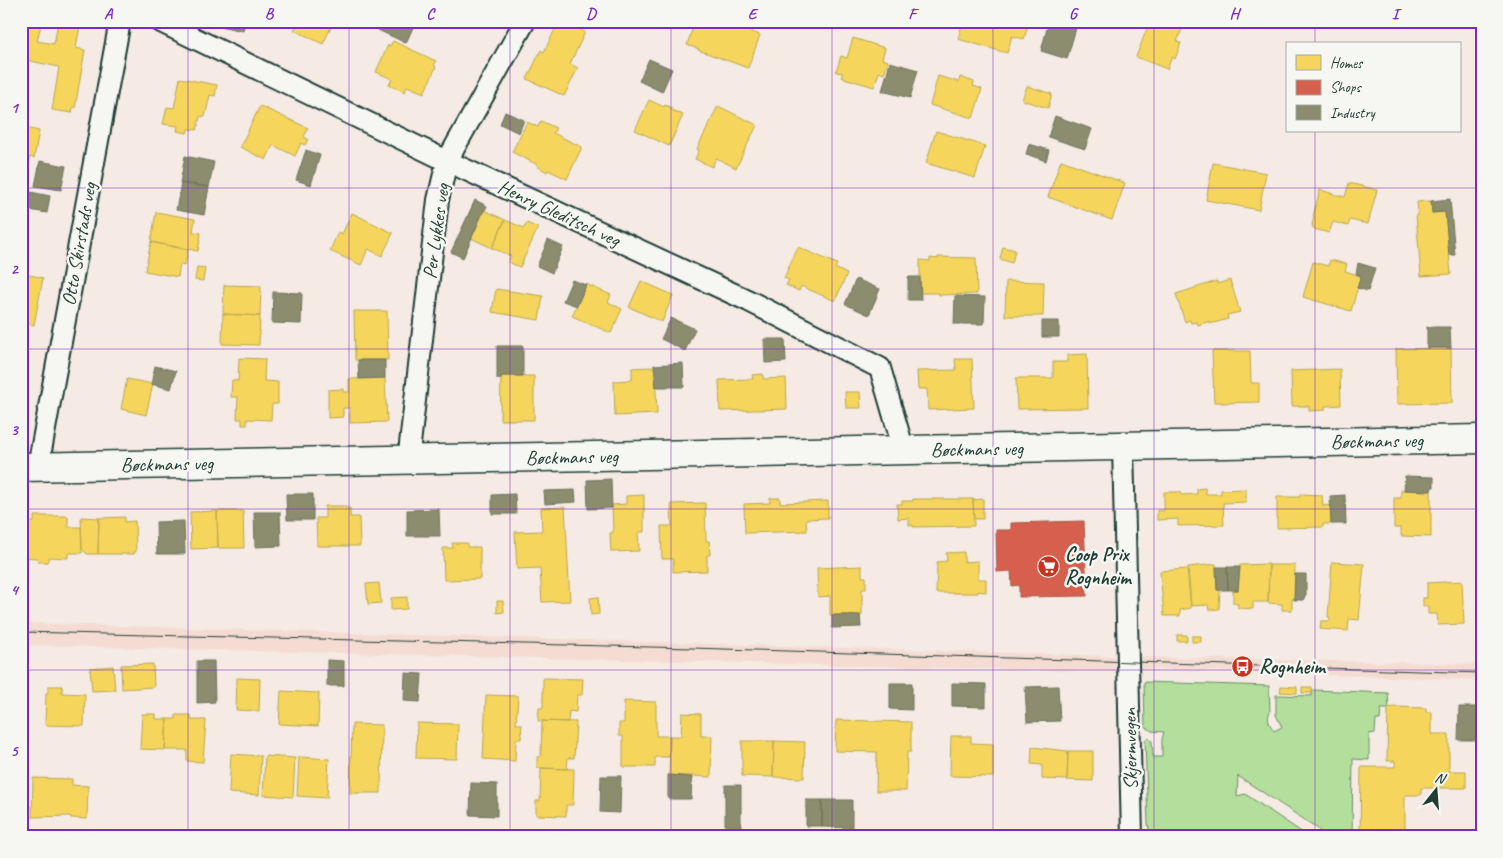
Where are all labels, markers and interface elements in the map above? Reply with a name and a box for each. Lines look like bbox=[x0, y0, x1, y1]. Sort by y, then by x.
text: A bbox=[104, 4, 114, 24]
text: B bbox=[265, 4, 275, 24]
text: C bbox=[426, 4, 436, 24]
text: D bbox=[586, 4, 597, 24]
text: E bbox=[748, 4, 759, 24]
text: F bbox=[908, 4, 919, 24]
text: G bbox=[1069, 4, 1079, 24]
text: H bbox=[1229, 4, 1241, 24]
text: I bbox=[1392, 4, 1402, 24]
legend bbox=[1286, 42, 1460, 132]
text: Homes bbox=[1330, 54, 1364, 73]
text: Shops bbox=[1330, 78, 1363, 97]
text: 1 bbox=[10, 98, 19, 118]
text: Industry bbox=[1330, 104, 1377, 123]
street label: Henry Gleditsch veg bbox=[494, 174, 626, 253]
street label: Otto Skirstads veg bbox=[56, 179, 102, 308]
street label: Per Lykkes veg bbox=[417, 181, 455, 280]
text: 2 bbox=[10, 259, 19, 279]
text: 3 bbox=[10, 420, 19, 440]
street label: Bøckmans veg bbox=[1330, 428, 1424, 454]
street label: Bøckmans veg bbox=[930, 436, 1024, 462]
street label: Bøckmans veg bbox=[525, 444, 619, 470]
street label: Bøckmans veg bbox=[120, 451, 214, 477]
place label: Coop Prix Rognheim bbox=[1065, 542, 1132, 590]
supermarket icon: Coop Prix Rognheim bbox=[1037, 554, 1061, 578]
text: 4 bbox=[10, 580, 19, 600]
bus stop icon: Rognheim bbox=[1231, 654, 1255, 678]
place label: Rognheim bbox=[1259, 654, 1326, 679]
street label: Skjermvegen bbox=[1117, 707, 1143, 790]
text: 5 bbox=[11, 741, 20, 761]
north arrow bbox=[1410, 766, 1460, 816]
text: N bbox=[1433, 769, 1449, 788]

